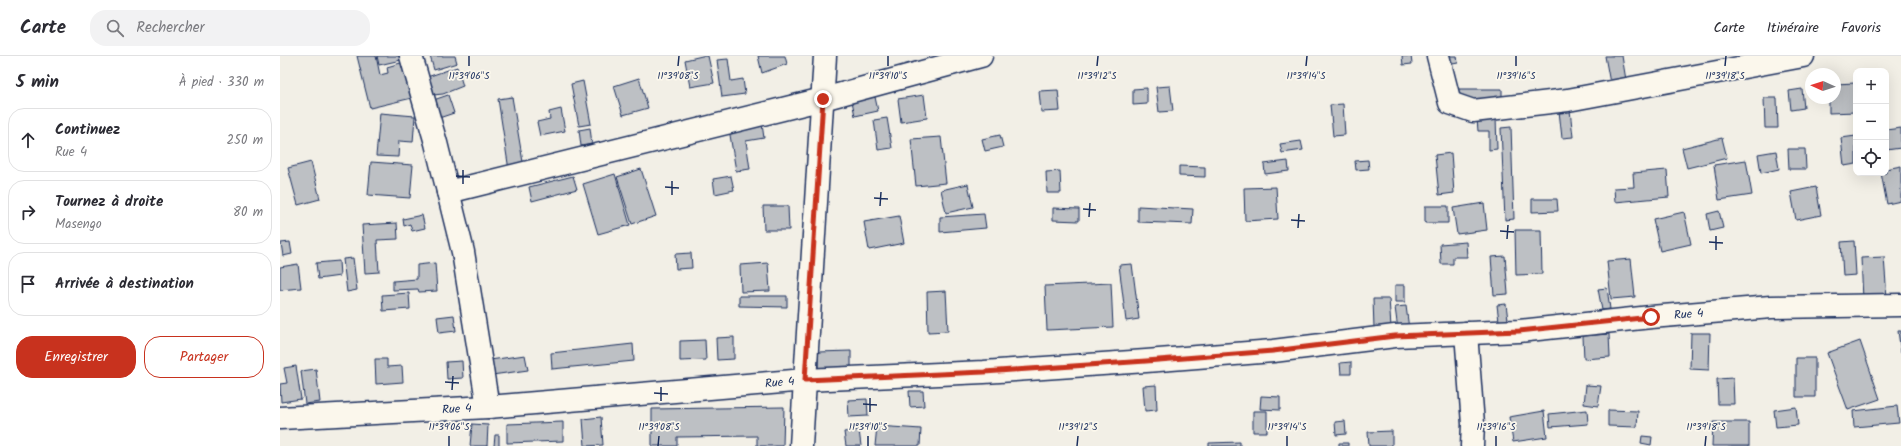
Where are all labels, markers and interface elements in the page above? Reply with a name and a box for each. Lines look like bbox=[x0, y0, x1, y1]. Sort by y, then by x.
search box bbox=[90, 10, 370, 46]
text: Carte bbox=[20, 13, 66, 43]
text: Rechercher bbox=[136, 16, 205, 40]
icon: search bbox=[104, 17, 126, 39]
text: Carte bbox=[1713, 17, 1745, 39]
text: Itinéraire bbox=[1767, 17, 1819, 39]
text: Favoris bbox=[1841, 17, 1881, 39]
text: 11°39'06"S bbox=[449, 68, 490, 84]
text: 11°39'08"S bbox=[657, 68, 699, 84]
text: 11°39'10"S bbox=[869, 68, 908, 84]
text: 11°39'12"S bbox=[1077, 68, 1117, 84]
text: 11°39'14"S bbox=[1287, 68, 1326, 84]
text: 11°39'16"S bbox=[1496, 68, 1536, 84]
text: 11°39'18"S bbox=[1705, 68, 1745, 84]
north arrow bbox=[1805, 68, 1841, 104]
map controls bbox=[1853, 68, 1889, 176]
button: + bbox=[1853, 68, 1889, 104]
text: 5 min bbox=[16, 69, 59, 96]
text: À pied · 330 m bbox=[179, 72, 264, 93]
route end bbox=[814, 90, 832, 108]
button: − bbox=[1853, 104, 1889, 140]
text: Continuez bbox=[55, 118, 120, 142]
icon: ahead bbox=[17, 129, 39, 151]
text: 250 m bbox=[226, 130, 263, 151]
button: locate bbox=[1853, 140, 1889, 176]
text: Rue 4 bbox=[55, 142, 87, 163]
text: Tournez à droite bbox=[55, 190, 163, 214]
icon: right bbox=[17, 201, 39, 223]
text: 80 m bbox=[233, 202, 263, 223]
text: Masengo bbox=[55, 214, 102, 235]
text: Arrivée à destination bbox=[55, 272, 194, 296]
icon: arrive bbox=[17, 273, 39, 295]
street label: Rue 4 bbox=[1673, 304, 1705, 325]
route start bbox=[1642, 308, 1660, 326]
button: Enregistrer bbox=[16, 336, 136, 378]
button: Partager bbox=[144, 336, 264, 378]
street label: Rue 4 bbox=[764, 372, 796, 393]
street label: Rue 4 bbox=[441, 399, 472, 419]
text: 11°39'06"S bbox=[429, 419, 470, 435]
text: 11°39'08"S bbox=[638, 419, 680, 435]
text: 11°39'10"S bbox=[849, 419, 888, 435]
text: 11°39'12"S bbox=[1058, 419, 1098, 435]
text: 11°39'14"S bbox=[1268, 419, 1307, 435]
text: 11°39'16"S bbox=[1476, 419, 1516, 435]
text: 11°39'18"S bbox=[1686, 419, 1726, 435]

